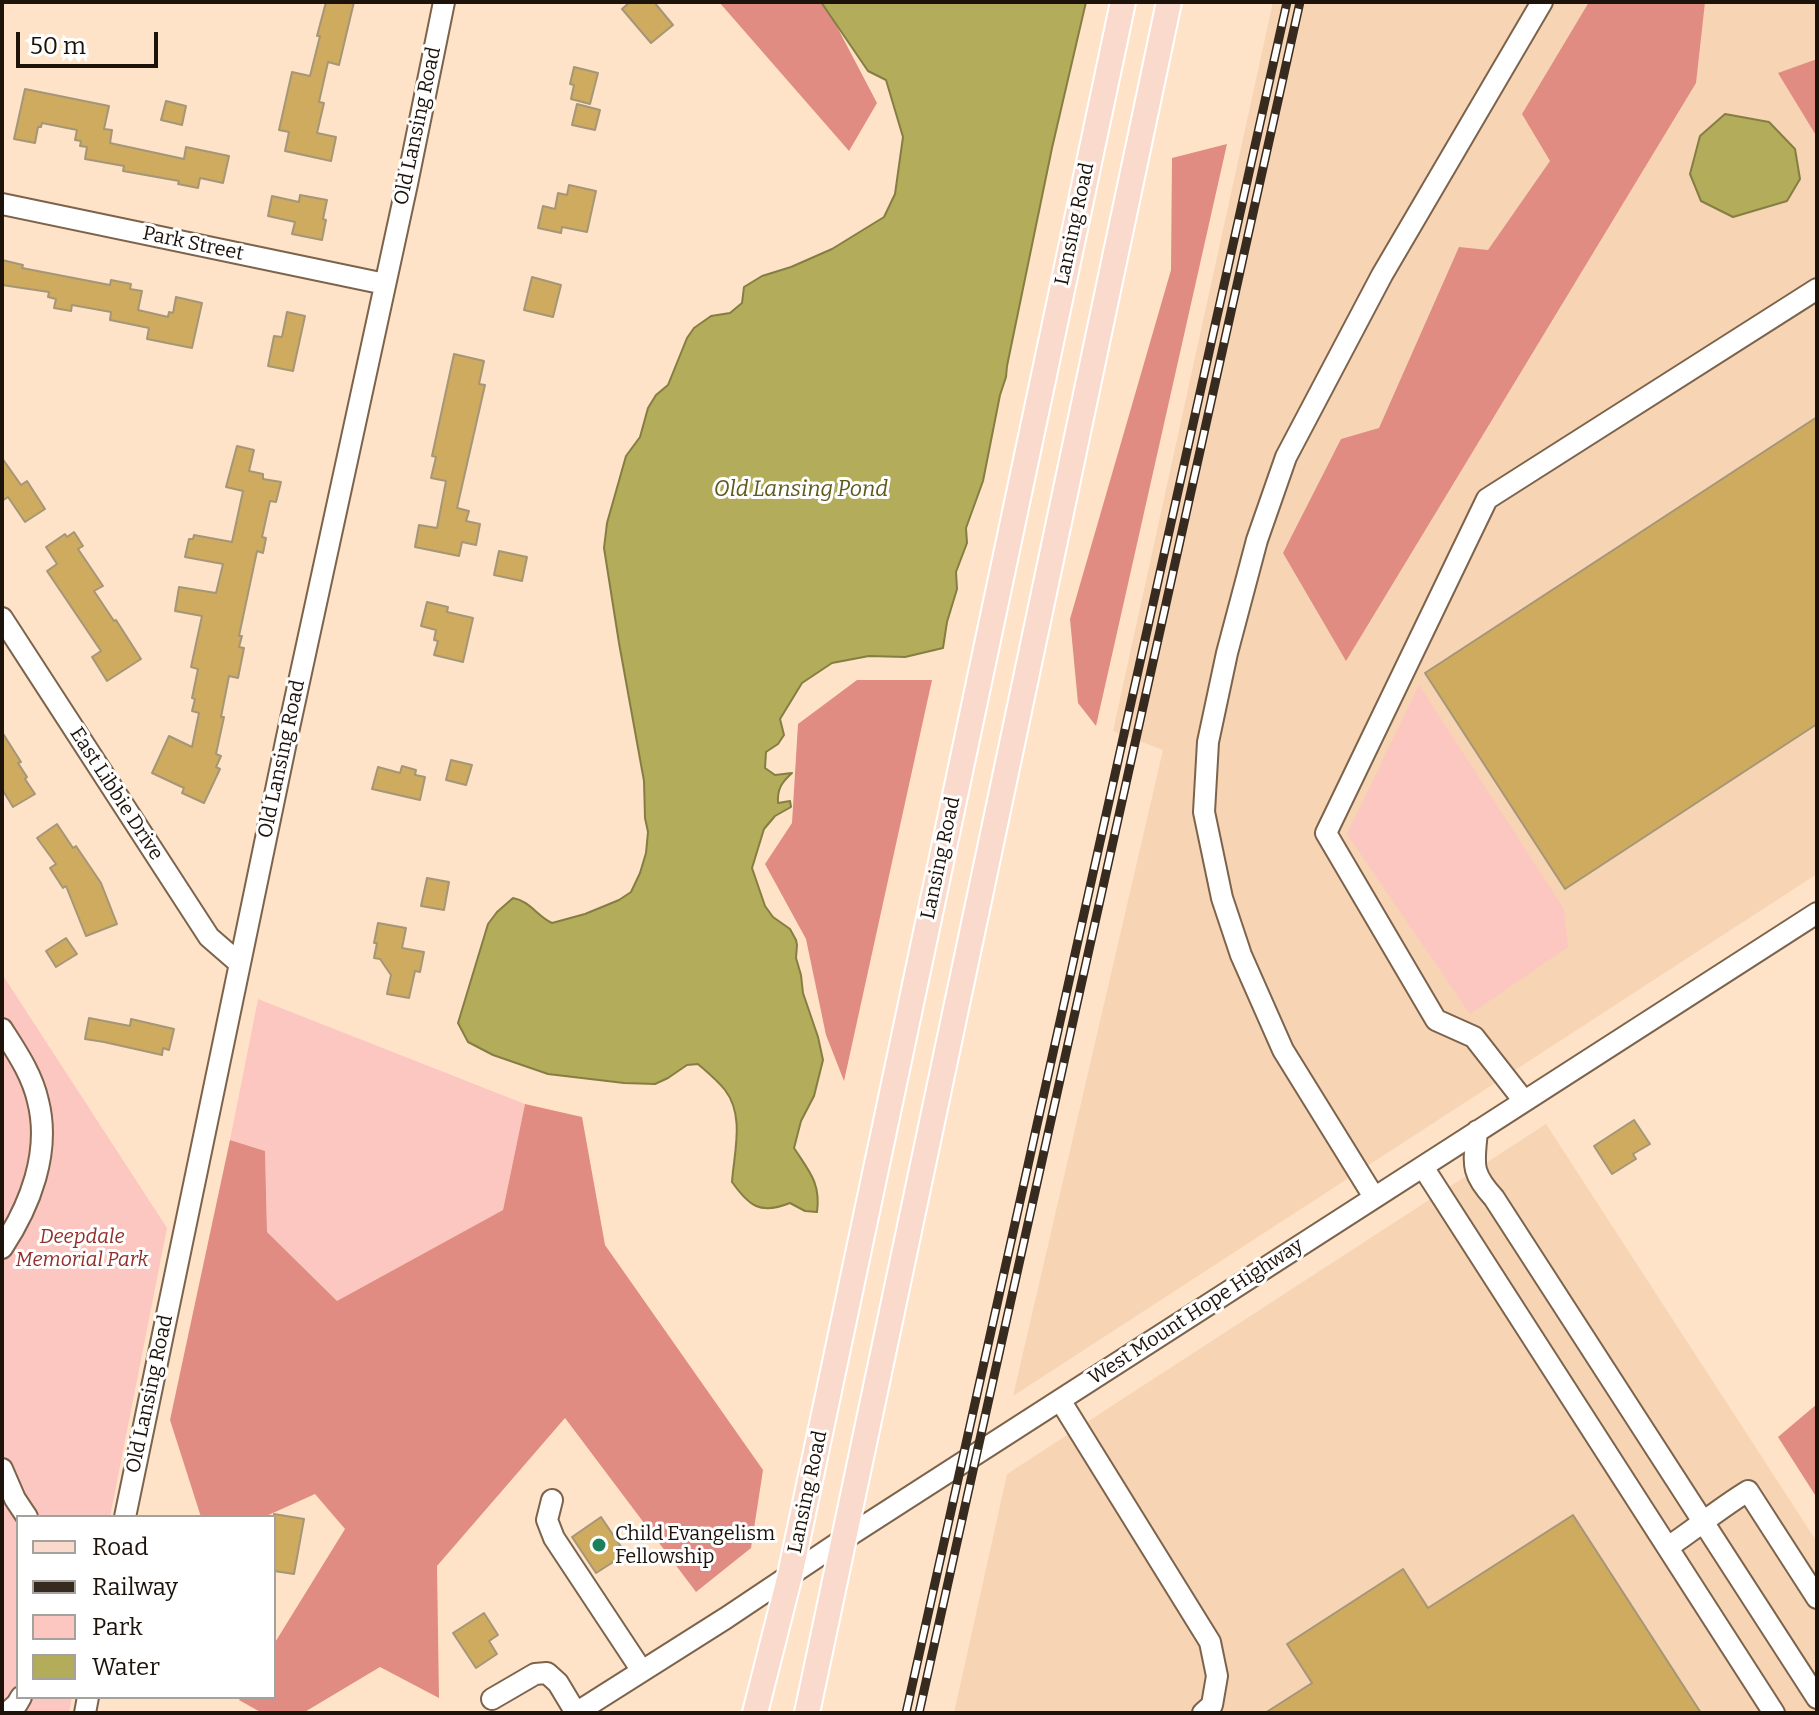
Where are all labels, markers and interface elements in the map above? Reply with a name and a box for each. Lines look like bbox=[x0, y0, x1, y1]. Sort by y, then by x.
scale bar bbox=[20, 16, 162, 66]
text: 50 m bbox=[30, 32, 86, 60]
street label: Old Lansing Road bbox=[390, 45, 446, 207]
street label: Lansing Road bbox=[1050, 160, 1100, 288]
street label: Park Street bbox=[140, 222, 246, 266]
water label: Old Lansing Pond bbox=[714, 477, 888, 503]
street label: Old Lansing Road bbox=[254, 678, 310, 840]
street label: East Libbie Drive bbox=[64, 723, 168, 865]
street label: Lansing Road bbox=[916, 794, 966, 922]
park label: Deepdale Memorial Park bbox=[16, 1225, 148, 1272]
street label: West Mount Hope Highway bbox=[1084, 1234, 1308, 1390]
street label: Old Lansing Road bbox=[122, 1313, 178, 1475]
street label: Lansing Road bbox=[783, 1428, 833, 1556]
legend bbox=[16, 1515, 276, 1699]
place label: Child Evangelism Fellowship bbox=[615, 1522, 775, 1569]
text: Road bbox=[92, 1533, 148, 1561]
marker: Child Evangelism Fellowship bbox=[590, 1536, 608, 1554]
text: Railway bbox=[92, 1573, 178, 1601]
text: Park bbox=[92, 1613, 143, 1641]
text: Water bbox=[92, 1653, 160, 1681]

